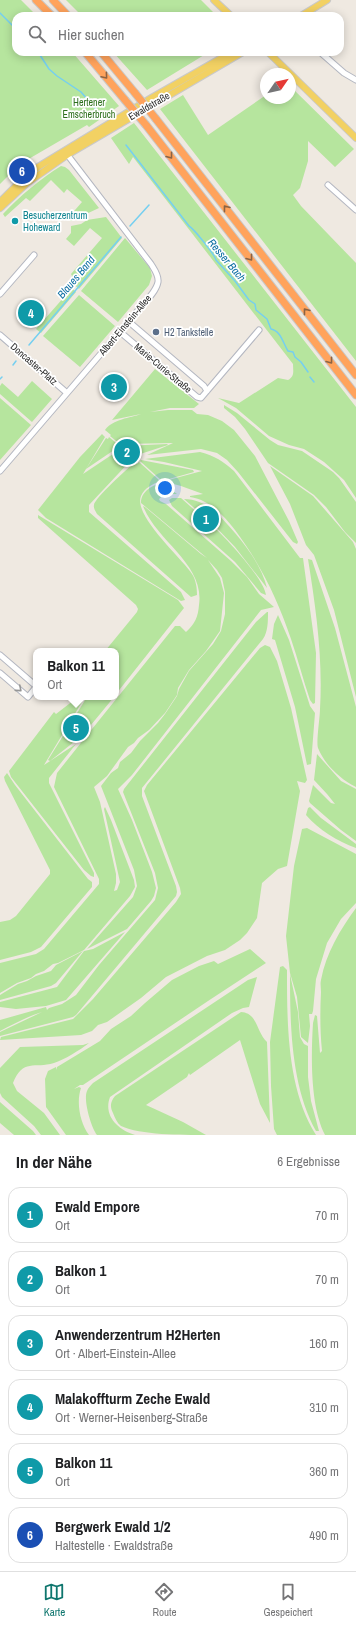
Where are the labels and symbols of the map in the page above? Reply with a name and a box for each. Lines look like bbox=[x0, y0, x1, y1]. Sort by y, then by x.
north arrow bbox=[260, 68, 296, 104]
one-way arrow bbox=[101, 71, 108, 78]
street label: Ewaldstraße bbox=[126, 89, 172, 123]
park label: Hertener Emscherbruch bbox=[63, 96, 115, 121]
one-way arrow bbox=[165, 151, 172, 158]
pin: 6 bbox=[9, 156, 35, 186]
one-way arrow bbox=[224, 206, 231, 213]
place label: Besucherzentrum Hoheward bbox=[23, 209, 87, 234]
marker: Besucherzentrum Hoheward bbox=[10, 216, 20, 226]
water label: Resser Bach bbox=[205, 236, 249, 284]
water label: Blaues Band bbox=[54, 252, 98, 301]
one-way arrow bbox=[245, 254, 252, 261]
street label: Albert-Einstein-Allee bbox=[95, 292, 154, 359]
pin: 4 bbox=[18, 298, 44, 328]
one-way arrow bbox=[304, 309, 311, 316]
place label: H2 Tankstelle bbox=[164, 326, 214, 339]
marker: H2 Tankstelle bbox=[151, 327, 161, 337]
street label: Doncaster-Platz bbox=[8, 340, 60, 388]
street label: Marie-Curie-Straße bbox=[132, 340, 195, 396]
one-way arrow bbox=[325, 356, 332, 363]
pin: 3 bbox=[101, 372, 127, 402]
pin: 2 bbox=[114, 437, 140, 467]
your location bbox=[155, 478, 175, 498]
pin: 1 bbox=[193, 504, 219, 534]
one-way arrow bbox=[14, 685, 21, 692]
pin: 5 bbox=[63, 713, 89, 743]

